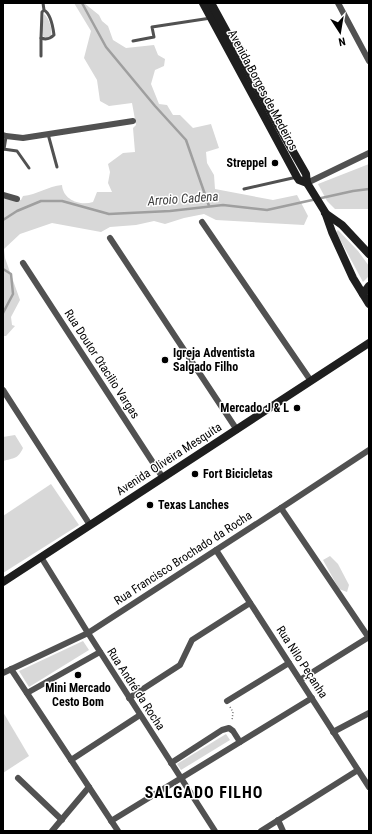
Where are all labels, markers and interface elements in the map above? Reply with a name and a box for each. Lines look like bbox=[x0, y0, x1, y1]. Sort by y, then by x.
north arrow bbox=[320, 12, 360, 52]
street label: Avenida Borges de Medeiros bbox=[225, 27, 301, 153]
text: N bbox=[337, 34, 347, 48]
place label: Streppel bbox=[227, 156, 267, 170]
marker: Streppel bbox=[270, 158, 280, 168]
water label: Arroio Cadena bbox=[146, 189, 219, 209]
street label: Rua Doutor Otacilio Vargas bbox=[61, 307, 143, 421]
place label: Igreja Adventista Salgado Filho bbox=[173, 346, 255, 374]
marker: Igreja Adventista Salgado Filho bbox=[160, 355, 170, 365]
place label: Mercado J & L bbox=[220, 401, 289, 415]
marker: Mercado J & L bbox=[292, 403, 302, 413]
street label: Avenida Oliveira Mesquita bbox=[114, 420, 224, 498]
place label: Fort Bicicletas bbox=[203, 467, 273, 481]
marker: Fort Bicicletas bbox=[190, 469, 200, 479]
place label: Texas Lanches bbox=[158, 498, 229, 512]
marker: Texas Lanches bbox=[145, 500, 155, 510]
street label: Rua Francisco Brochado da Rocha bbox=[112, 508, 255, 608]
street label: Rua Nilo Peçanha bbox=[273, 623, 331, 701]
street label: Rua André da Rocha bbox=[104, 645, 168, 733]
marker: Mini Mercado Cesto Bom bbox=[73, 670, 83, 680]
place label: Mini Mercado Cesto Bom bbox=[45, 681, 111, 709]
district label: SALGADO FILHO bbox=[145, 783, 263, 802]

